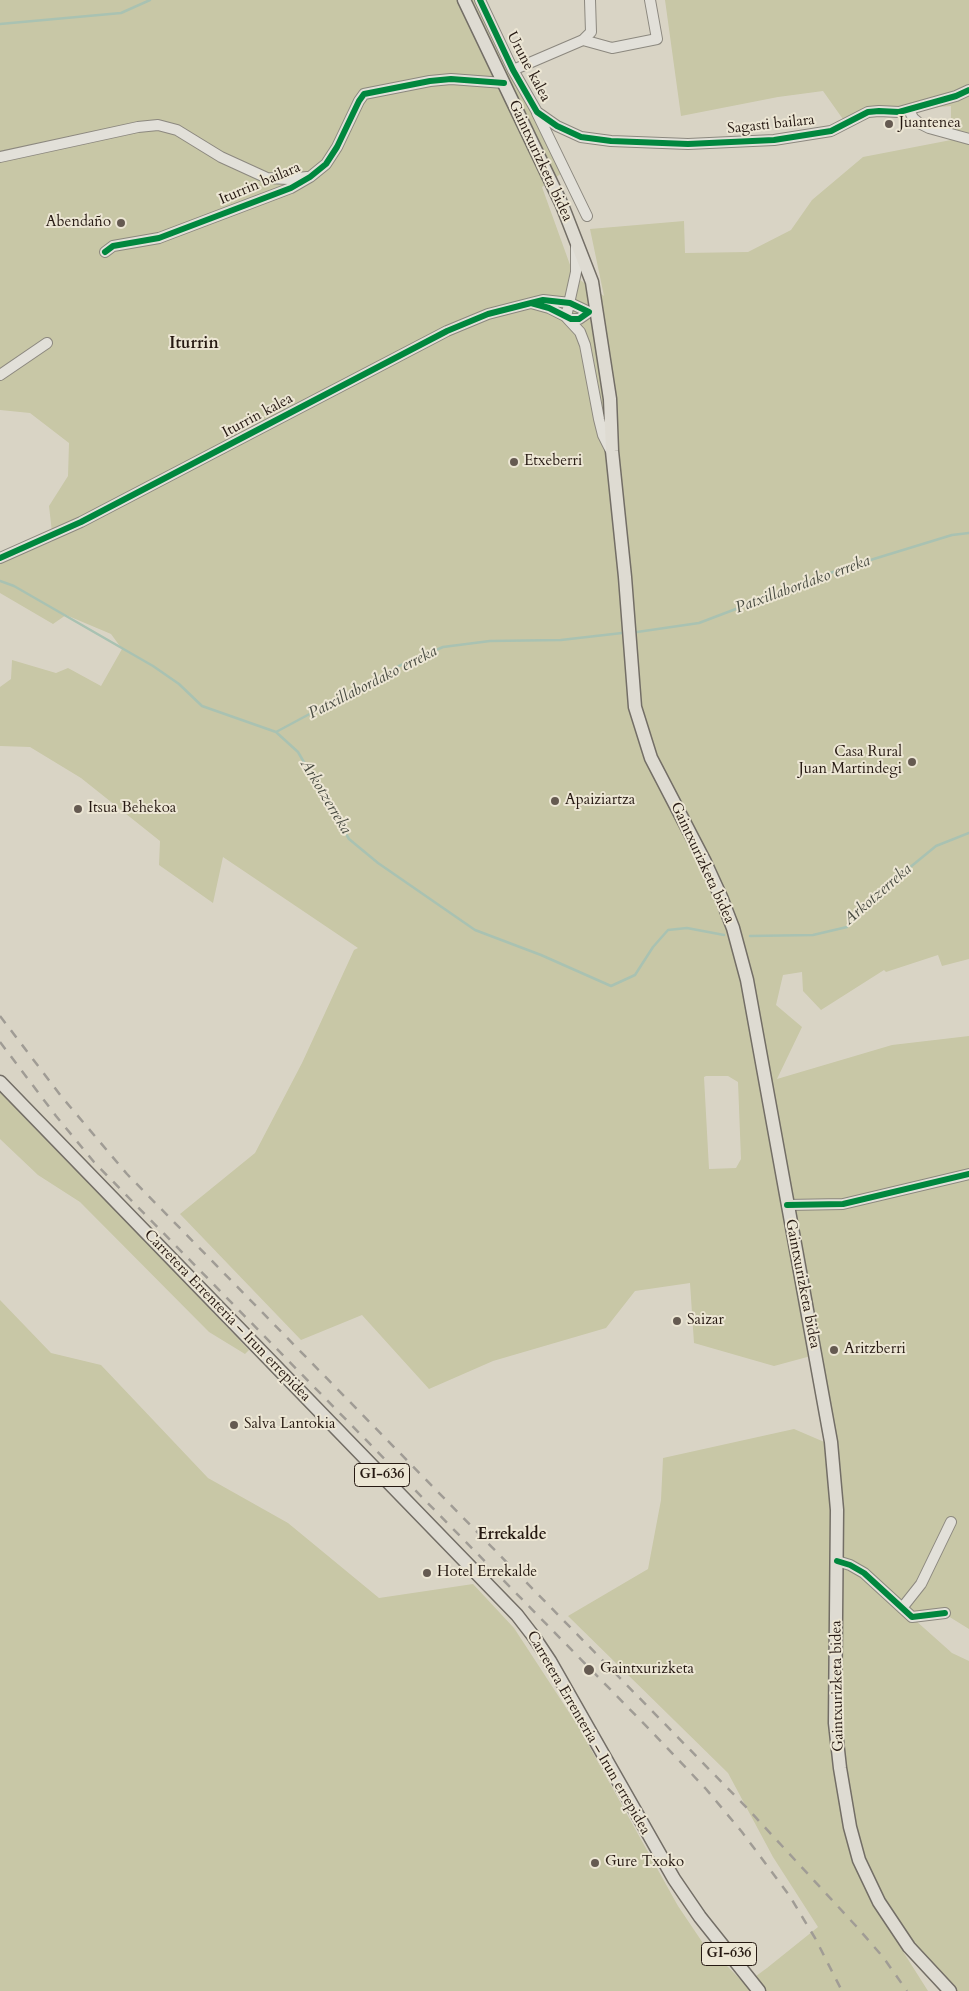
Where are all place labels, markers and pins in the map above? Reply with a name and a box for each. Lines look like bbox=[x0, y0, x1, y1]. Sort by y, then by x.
place label: Juantenea bbox=[899, 115, 961, 133]
marker: Juantenea bbox=[883, 118, 895, 130]
place label: Abendaño bbox=[46, 214, 111, 232]
marker: Abendaño bbox=[115, 217, 127, 229]
place label: Etxeberri bbox=[524, 453, 582, 471]
marker: Etxeberri bbox=[508, 456, 520, 468]
place label: Casa Rural Juan Martindegi bbox=[799, 744, 902, 779]
marker: Casa Rural Juan Martindegi bbox=[906, 756, 918, 768]
place label: Apaiziartza bbox=[565, 792, 635, 810]
marker: Apaiziartza bbox=[549, 795, 561, 807]
place label: Itsua Behekoa bbox=[88, 800, 176, 818]
marker: Itsua Behekoa bbox=[72, 803, 84, 815]
place label: Saizar bbox=[687, 1312, 724, 1330]
marker: Saizar bbox=[671, 1315, 683, 1327]
place label: Aritzberri bbox=[844, 1341, 906, 1359]
marker: Aritzberri bbox=[828, 1344, 840, 1356]
place label: Salva Lantokia bbox=[244, 1416, 336, 1434]
marker: Salva Lantokia bbox=[228, 1419, 240, 1431]
place label: Hotel Errekalde bbox=[437, 1564, 537, 1582]
marker: Hotel Errekalde bbox=[421, 1567, 433, 1579]
place label: Gaintxurizketa bbox=[600, 1661, 694, 1679]
marker: Gaintxurizketa bbox=[582, 1663, 596, 1677]
place label: Gure Txoko bbox=[605, 1854, 684, 1872]
marker: Gure Txoko bbox=[589, 1857, 601, 1869]

